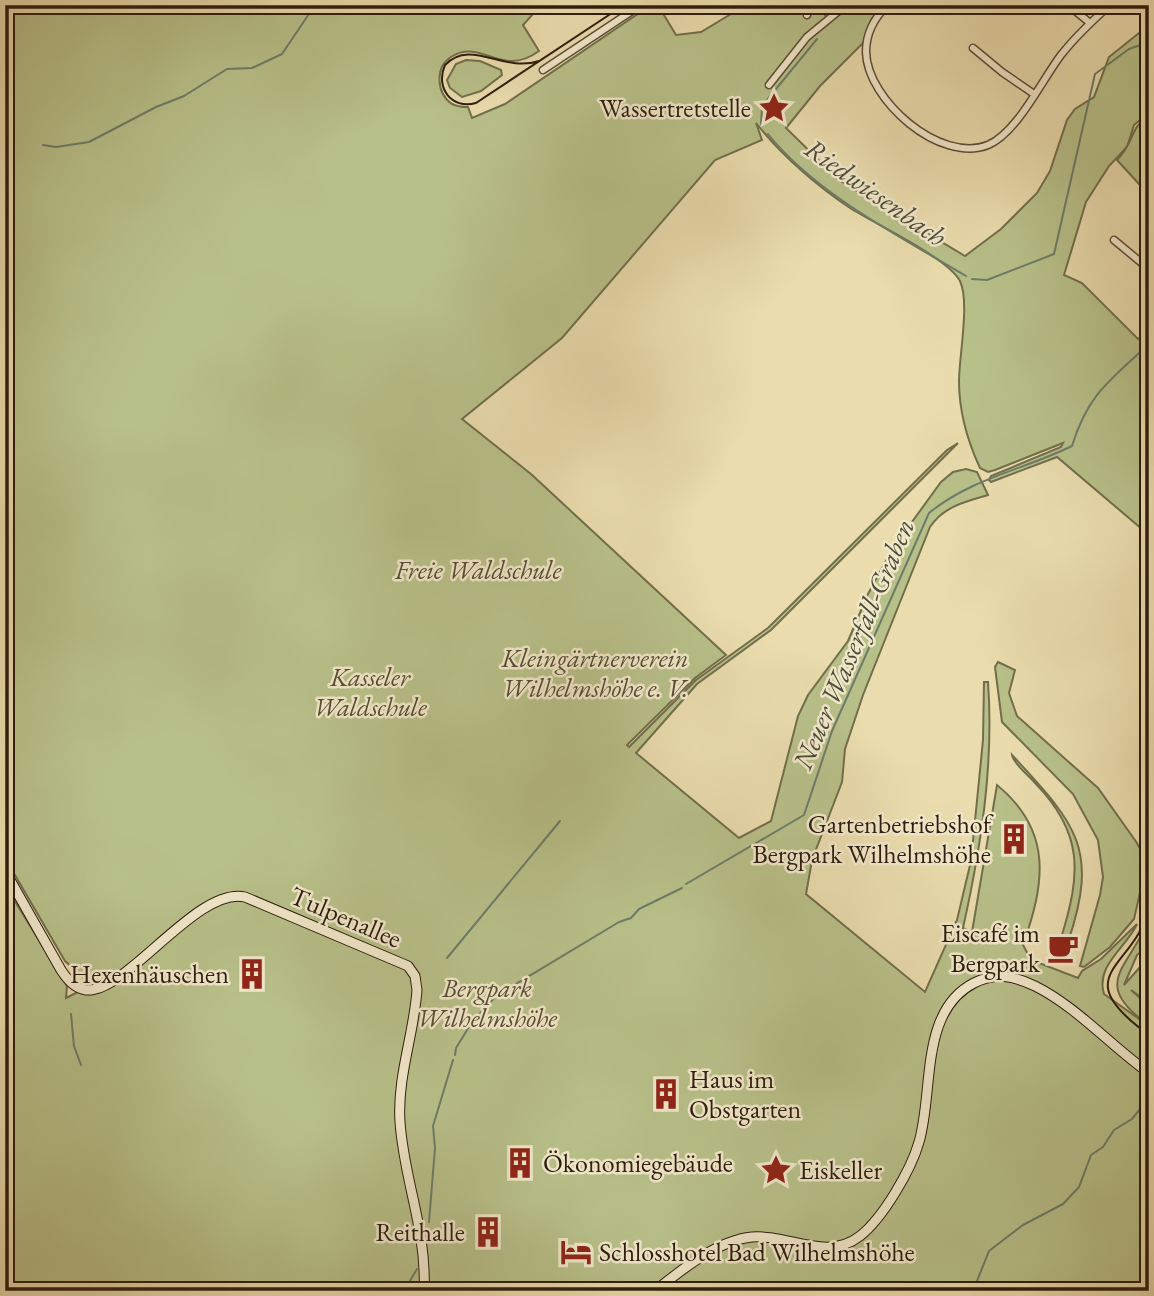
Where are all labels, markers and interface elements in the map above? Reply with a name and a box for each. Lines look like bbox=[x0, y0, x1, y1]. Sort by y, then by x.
place label: Wassertretstelle bbox=[599, 91, 751, 125]
place icon: Wassertretstelle bbox=[757, 91, 791, 125]
water label: Riedwiesenbach bbox=[798, 130, 954, 254]
water label: Neuer Wasserfall-Graben bbox=[784, 513, 922, 776]
park label: Freie Waldschule bbox=[394, 553, 562, 587]
park label: Kleingärtnerverein Wilhelmshöhe e. V. bbox=[500, 641, 689, 705]
park label: Kasseler Waldschule bbox=[313, 660, 428, 724]
place label: Gartenbetriebshof Bergpark Wilhelmshöhe bbox=[752, 807, 994, 871]
building icon: Gartenbetriebshof Bergpark Wilhelmshöhe bbox=[997, 822, 1031, 856]
street label: Tulpenallee bbox=[285, 878, 407, 956]
place label: Eiscafé im Bergpark bbox=[940, 916, 1041, 980]
cafe icon: Eiscafé im Bergpark bbox=[1046, 931, 1080, 965]
place label: Hexenhäuschen bbox=[70, 957, 229, 991]
building icon: Hexenhäuschen bbox=[235, 957, 269, 991]
park label: Bergpark Wilhelmshöhe bbox=[417, 971, 558, 1035]
place label: Haus im Obstgarten bbox=[689, 1062, 801, 1126]
building icon: Haus im Obstgarten bbox=[649, 1077, 683, 1111]
building icon: Ökonomiegebäude bbox=[503, 1146, 537, 1180]
place label: Ökonomiegebäude bbox=[543, 1146, 733, 1180]
place icon: Eiskeller bbox=[759, 1153, 793, 1187]
place label: Eiskeller bbox=[799, 1153, 882, 1187]
place label: Reithalle bbox=[375, 1215, 465, 1249]
building icon: Reithalle bbox=[471, 1215, 505, 1249]
hotel icon: Schlosshotel Bad Wilhelmshöhe bbox=[559, 1235, 593, 1269]
place label: Schlosshotel Bad Wilhelmshöhe bbox=[599, 1235, 915, 1269]

